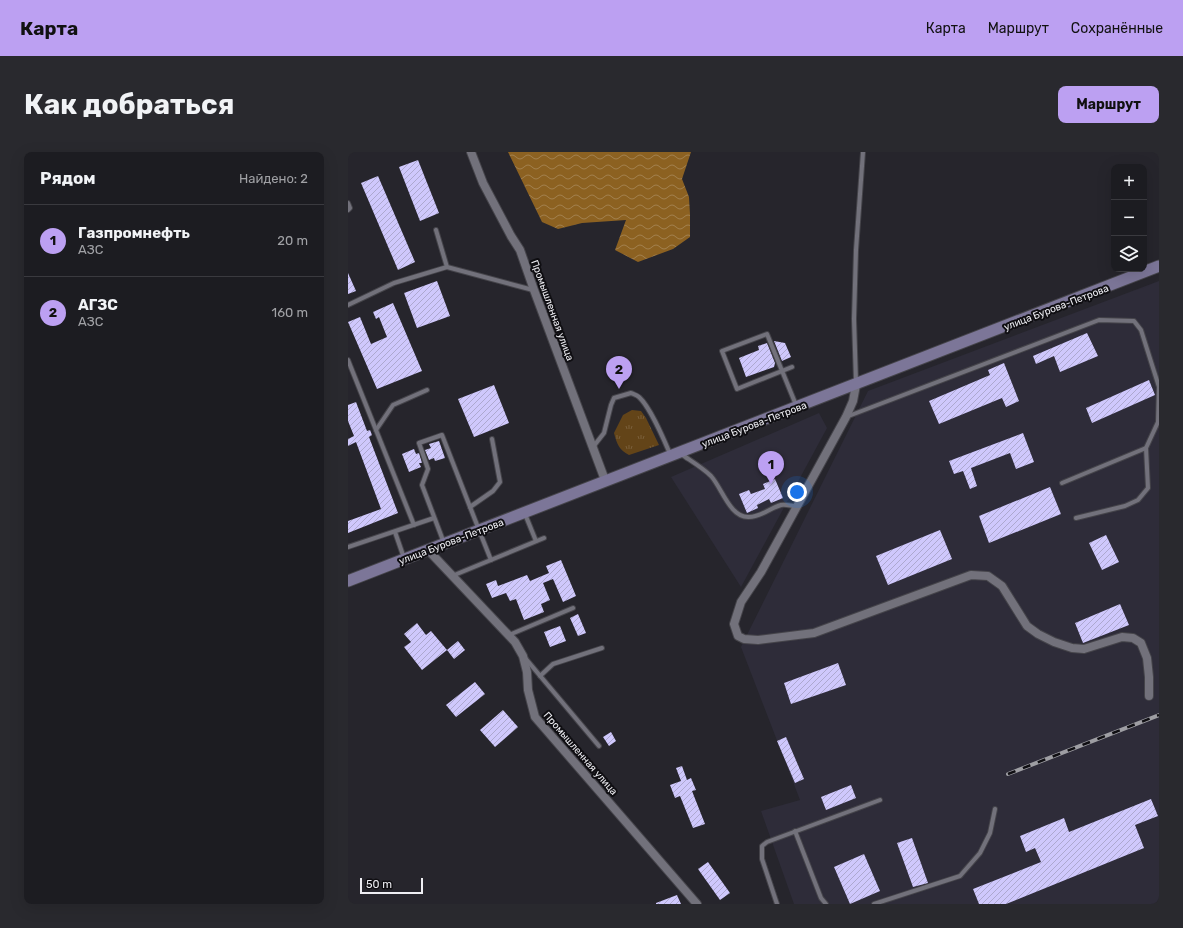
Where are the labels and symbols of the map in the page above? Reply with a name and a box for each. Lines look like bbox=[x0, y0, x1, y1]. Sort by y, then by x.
street label: Промышленная улица bbox=[528, 258, 576, 362]
street label: улица Бурова-Петрова bbox=[1002, 282, 1111, 333]
pin: 2 bbox=[606, 356, 632, 389]
street label: улица Бурова-Петрова bbox=[700, 399, 809, 450]
pin: 1 bbox=[758, 451, 784, 484]
your location bbox=[787, 482, 807, 502]
street label: улица Бурова-Петрова bbox=[397, 516, 506, 567]
street label: Промышленная улица bbox=[541, 710, 620, 798]
scale bar bbox=[360, 876, 423, 895]

